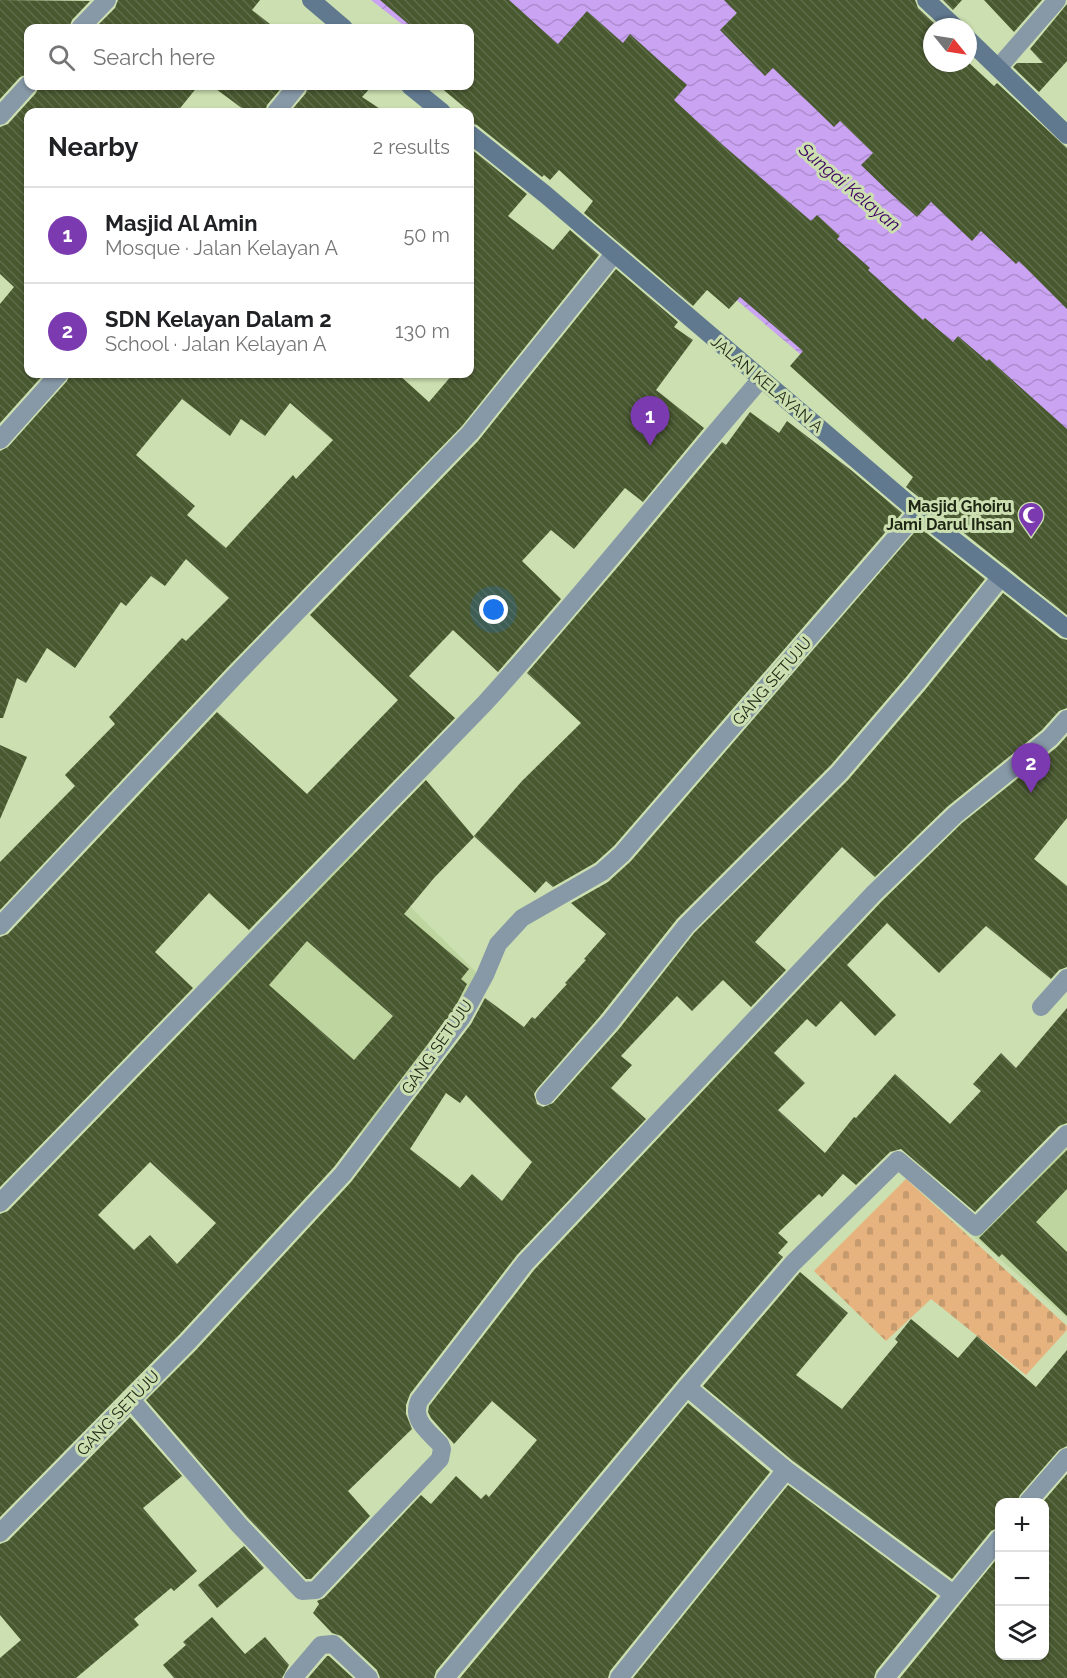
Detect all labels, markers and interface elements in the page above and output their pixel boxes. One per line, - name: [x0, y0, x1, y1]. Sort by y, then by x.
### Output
- north arrow: [923, 18, 977, 72]
- search box: [24, 24, 474, 90]
- icon: search: [45, 41, 78, 74]
- text: Search here: [93, 44, 215, 70]
- text: Nearby: [48, 132, 138, 162]
- text: 2 results: [373, 135, 450, 159]
- water label: Sungai Kelayan: [794, 138, 905, 235]
- text: Masjid Al Amin: [105, 210, 257, 236]
- text: 1: [63, 223, 72, 247]
- text: 50 m: [403, 223, 450, 247]
- text: Mosque · Jalan Kelayan A: [105, 236, 338, 260]
- text: SDN Kelayan Dalam 2: [105, 306, 332, 332]
- text: 2: [62, 319, 73, 343]
- text: 130 m: [395, 319, 450, 343]
- text: School · Jalan Kelayan A: [105, 332, 326, 356]
- street label: JALAN KELAYAN A: [707, 332, 827, 437]
- pin: 1: [630, 396, 670, 446]
- place label: Masjid Ghoiru Jami Darul Ihsan: [886, 497, 1012, 534]
- mosque icon: Masjid Ghoiru Jami Darul Ihsan: [1016, 500, 1046, 538]
- your location: [479, 595, 508, 624]
- street label: GANG SETUJU: [728, 633, 816, 729]
- pin: 2: [1012, 744, 1050, 793]
- street label: GANG SETUJU: [397, 996, 477, 1098]
- street label: GANG SETUJU: [73, 1367, 163, 1459]
- map controls: [995, 1498, 1049, 1660]
- button: +: [995, 1498, 1049, 1552]
- button: −: [995, 1552, 1049, 1606]
- button: layers: [995, 1606, 1049, 1660]

